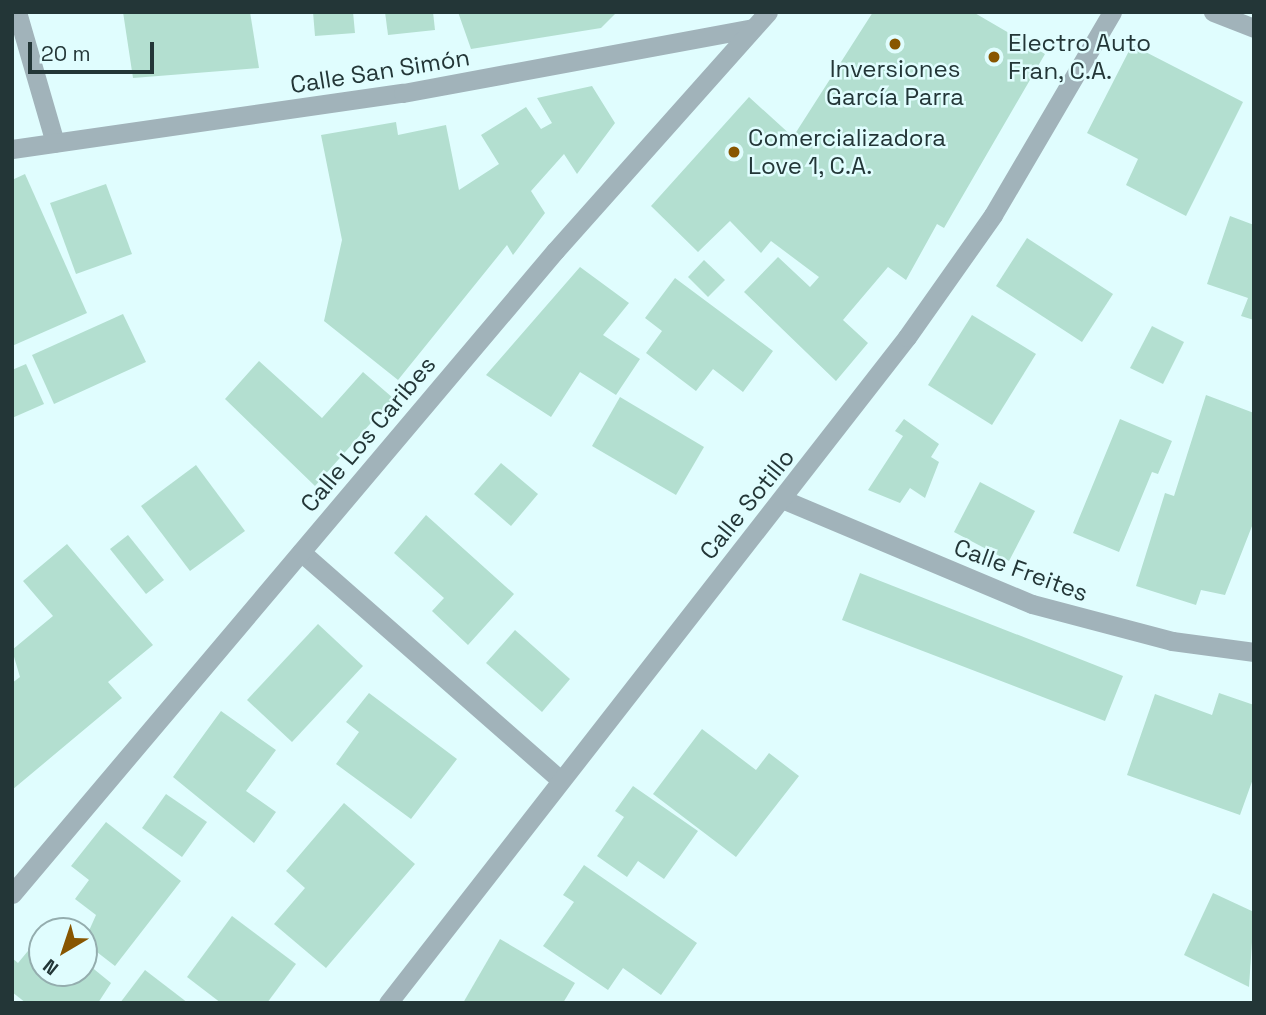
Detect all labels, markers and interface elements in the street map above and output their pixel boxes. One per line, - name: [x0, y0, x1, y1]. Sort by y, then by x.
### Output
- scale bar: [32, 28, 158, 72]
- place label: Electro Auto Fran, C.A.: [1008, 29, 1151, 85]
- marker: Inversiones García Parra: [887, 36, 903, 52]
- text: 20 m: [41, 40, 91, 67]
- street label: Calle San Simón: [288, 43, 472, 99]
- marker: Electro Auto Fran, C.A.: [986, 49, 1002, 65]
- place label: Inversiones García Parra: [826, 55, 964, 111]
- place label: Comercializadora Love 1, C.A.: [748, 124, 946, 180]
- marker: Comercializadora Love 1, C.A.: [726, 144, 742, 160]
- street label: Calle Los Caribes: [294, 350, 442, 518]
- street label: Calle Sotillo: [694, 443, 800, 565]
- street label: Calle Freites: [950, 532, 1092, 608]
- north arrow: [28, 917, 98, 987]
- text: N: [38, 953, 64, 981]

